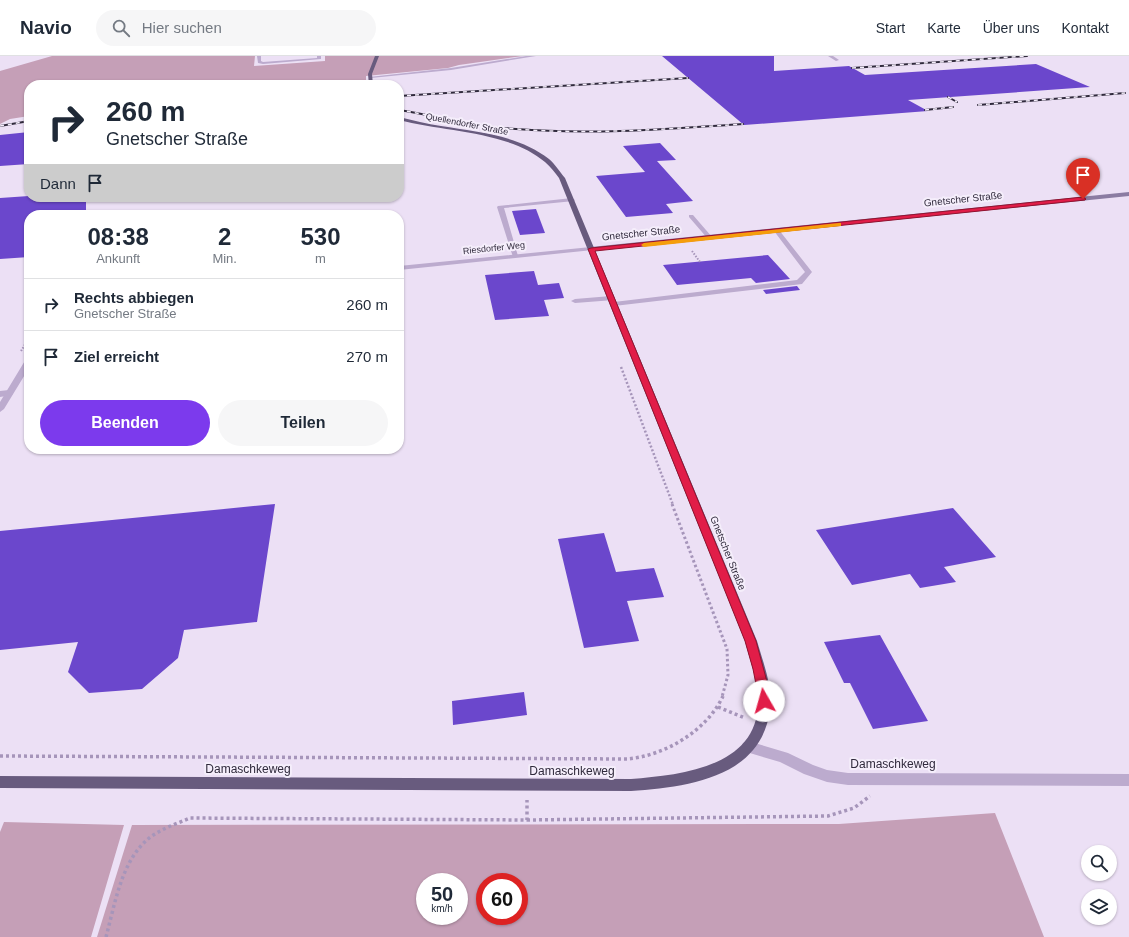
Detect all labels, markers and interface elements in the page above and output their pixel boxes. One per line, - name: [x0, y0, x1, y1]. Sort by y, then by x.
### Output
- search box: [96, 10, 376, 46]
- text: Navio: [20, 17, 72, 38]
- icon: search: [110, 17, 132, 39]
- text: Hier suchen: [142, 19, 222, 36]
- text: Start: [876, 20, 905, 36]
- text: Karte: [927, 20, 961, 36]
- text: Über uns: [983, 20, 1040, 36]
- text: Kontakt: [1062, 20, 1109, 36]
- icon: right: [40, 96, 92, 148]
- text: 260 m: [106, 96, 185, 127]
- street label: Quellendorfer Straße: [425, 111, 509, 137]
- text: Gnetscher Straße: [106, 129, 248, 149]
- pin: [1066, 158, 1100, 199]
- icon: arrive: [1072, 164, 1094, 186]
- icon: arrive: [84, 172, 106, 194]
- text: Dann: [40, 175, 76, 192]
- street label: Gnetscher Straße: [923, 189, 1003, 209]
- text: 08:38: [88, 223, 149, 250]
- text: 2: [218, 223, 231, 250]
- text: 530: [300, 223, 341, 250]
- street label: Gnetscher Straße: [601, 223, 681, 243]
- street label: Riesdorfer Weg: [462, 240, 526, 256]
- text: Ankunft: [96, 251, 140, 266]
- text: Min.: [212, 251, 237, 266]
- text: m: [315, 251, 326, 266]
- text: Rechts abbiegen: [74, 289, 194, 306]
- icon: right: [40, 294, 62, 316]
- text: 260 m: [346, 296, 388, 313]
- text: Gnetscher Straße: [74, 306, 177, 321]
- icon: arrive: [40, 346, 62, 368]
- text: Ziel erreicht: [74, 348, 159, 365]
- text: 270 m: [346, 348, 388, 365]
- button: Beenden: [40, 400, 210, 446]
- button: Teilen: [218, 400, 388, 446]
- street label: Gnetscher Straße: [708, 514, 748, 592]
- position arrow: [743, 680, 785, 722]
- street label: Damaschkeweg: [850, 757, 936, 771]
- street label: Damaschkeweg: [205, 762, 291, 776]
- street label: Damaschkeweg: [529, 764, 615, 778]
- map controls: [1081, 845, 1117, 925]
- button: search: [1081, 845, 1117, 881]
- speed limit sign: 60: [476, 873, 528, 925]
- text: 50: [431, 883, 453, 905]
- button: layers: [1081, 889, 1117, 925]
- text: km/h: [431, 903, 453, 914]

